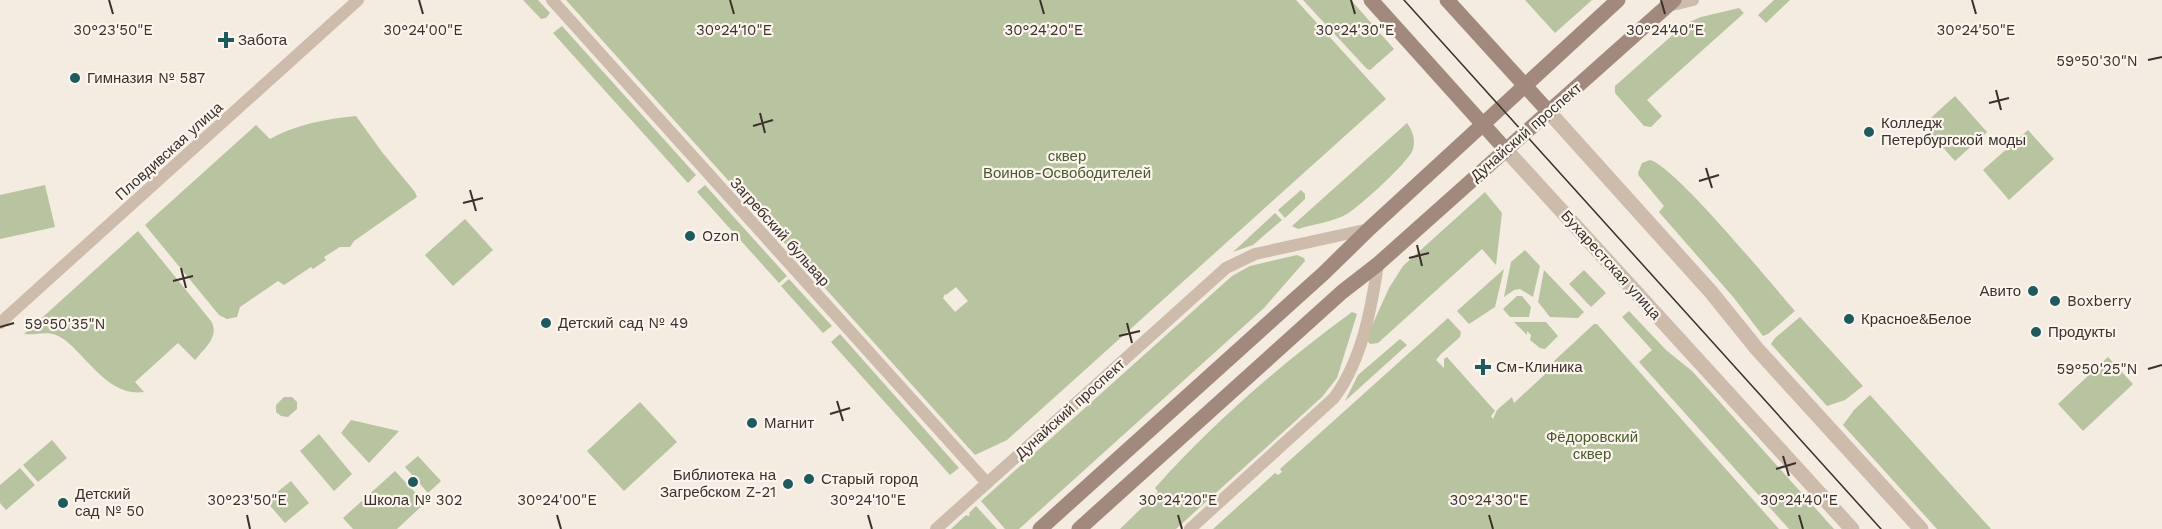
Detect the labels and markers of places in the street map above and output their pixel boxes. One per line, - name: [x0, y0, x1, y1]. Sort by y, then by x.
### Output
- place label: Забота: [238, 31, 288, 49]
- marker: Забота: [219, 33, 233, 47]
- place label: Гимназия № 587: [87, 69, 205, 87]
- marker: Гимназия № 587: [68, 71, 82, 85]
- place label: Колледж Петербургской моды: [1881, 114, 2026, 149]
- marker: Колледж Петербургской моды: [1862, 125, 1876, 139]
- place label: Ozon: [702, 227, 739, 245]
- marker: Ozon: [683, 229, 697, 243]
- place label: Авито: [1980, 282, 2021, 300]
- marker: Авито: [2026, 284, 2040, 298]
- place label: Boxberry: [2067, 292, 2132, 310]
- marker: Boxberry: [2048, 294, 2062, 308]
- place label: Красное&Белое: [1861, 310, 1972, 328]
- marker: Красное&Белое: [1842, 312, 1856, 326]
- place label: Детский сад № 49: [558, 314, 688, 332]
- marker: Детский сад № 49: [539, 316, 553, 330]
- place label: Продукты: [2048, 323, 2116, 341]
- marker: Продукты: [2029, 325, 2043, 339]
- marker: См-Клиника: [1474, 358, 1492, 376]
- place label: См-Клиника: [1496, 358, 1583, 376]
- place label: Магнит: [764, 414, 814, 432]
- marker: Магнит: [745, 416, 759, 430]
- place label: Библиотека на Загребском Z-21: [660, 466, 777, 501]
- place label: Старый город: [821, 470, 918, 488]
- marker: Старый город: [802, 472, 816, 486]
- marker: Школа № 302: [406, 475, 420, 489]
- marker: Библиотека на Загребском Z-21: [781, 477, 795, 491]
- place label: Детский сад № 50: [75, 485, 144, 520]
- place label: Школа № 302: [363, 491, 463, 509]
- marker: Детский сад № 50: [56, 496, 70, 510]

